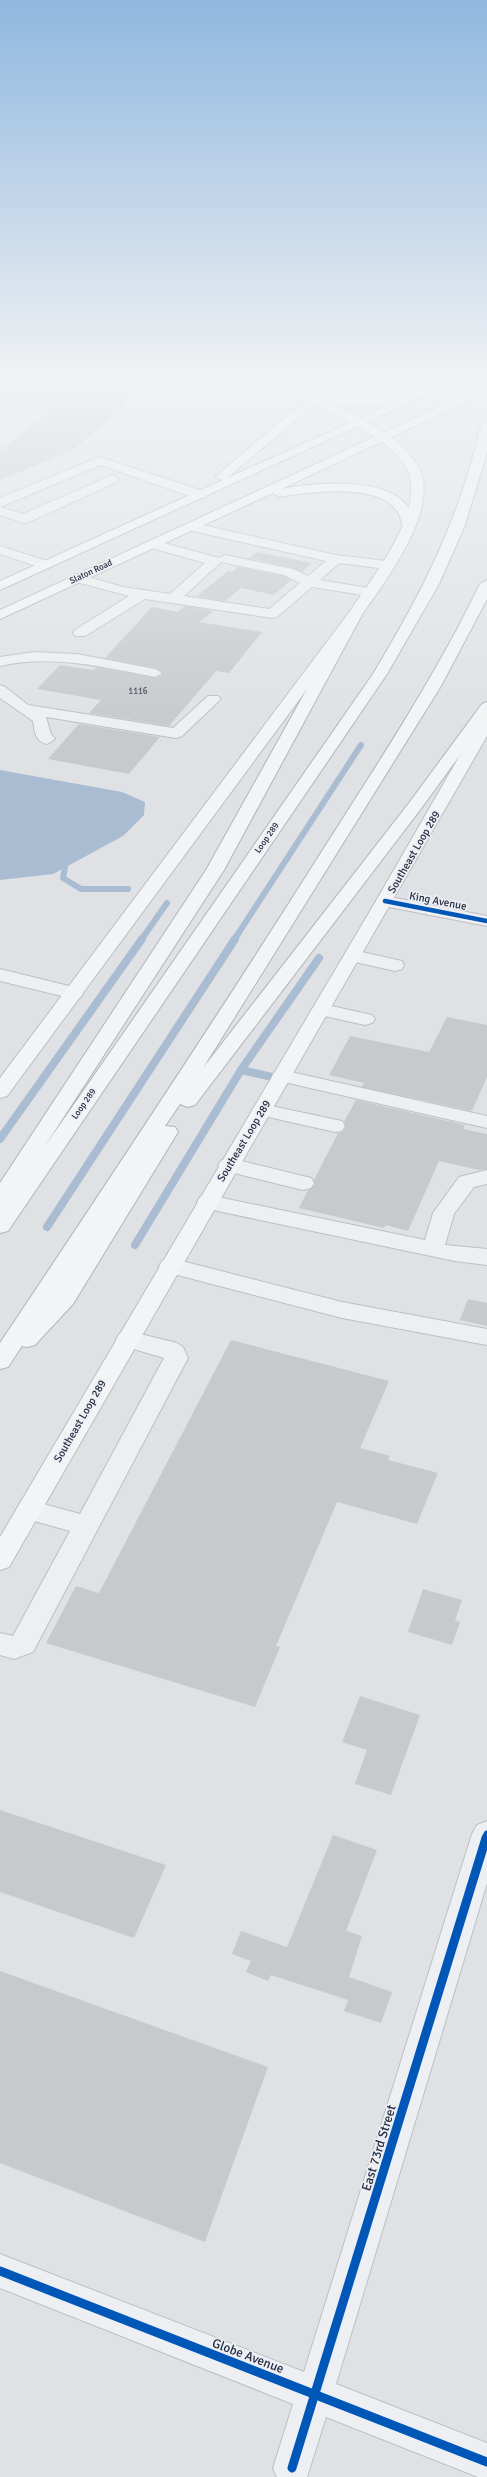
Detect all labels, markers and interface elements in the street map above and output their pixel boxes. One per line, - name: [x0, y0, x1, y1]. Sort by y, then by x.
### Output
- street label: Slaton Road: [68, 557, 114, 587]
- house number: 1116: [128, 686, 148, 697]
- street label: Southeast Loop 289: [385, 809, 443, 895]
- street label: Loop 289: [252, 820, 282, 856]
- street label: King Avenue: [408, 889, 468, 913]
- street label: Loop 289: [69, 1086, 99, 1122]
- street label: Southeast Loop 289: [215, 1098, 274, 1184]
- street label: Southeast Loop 289: [51, 1378, 109, 1464]
- street label: East 73rd Street: [358, 2103, 400, 2193]
- street label: Globe Avenue: [210, 2335, 286, 2377]

